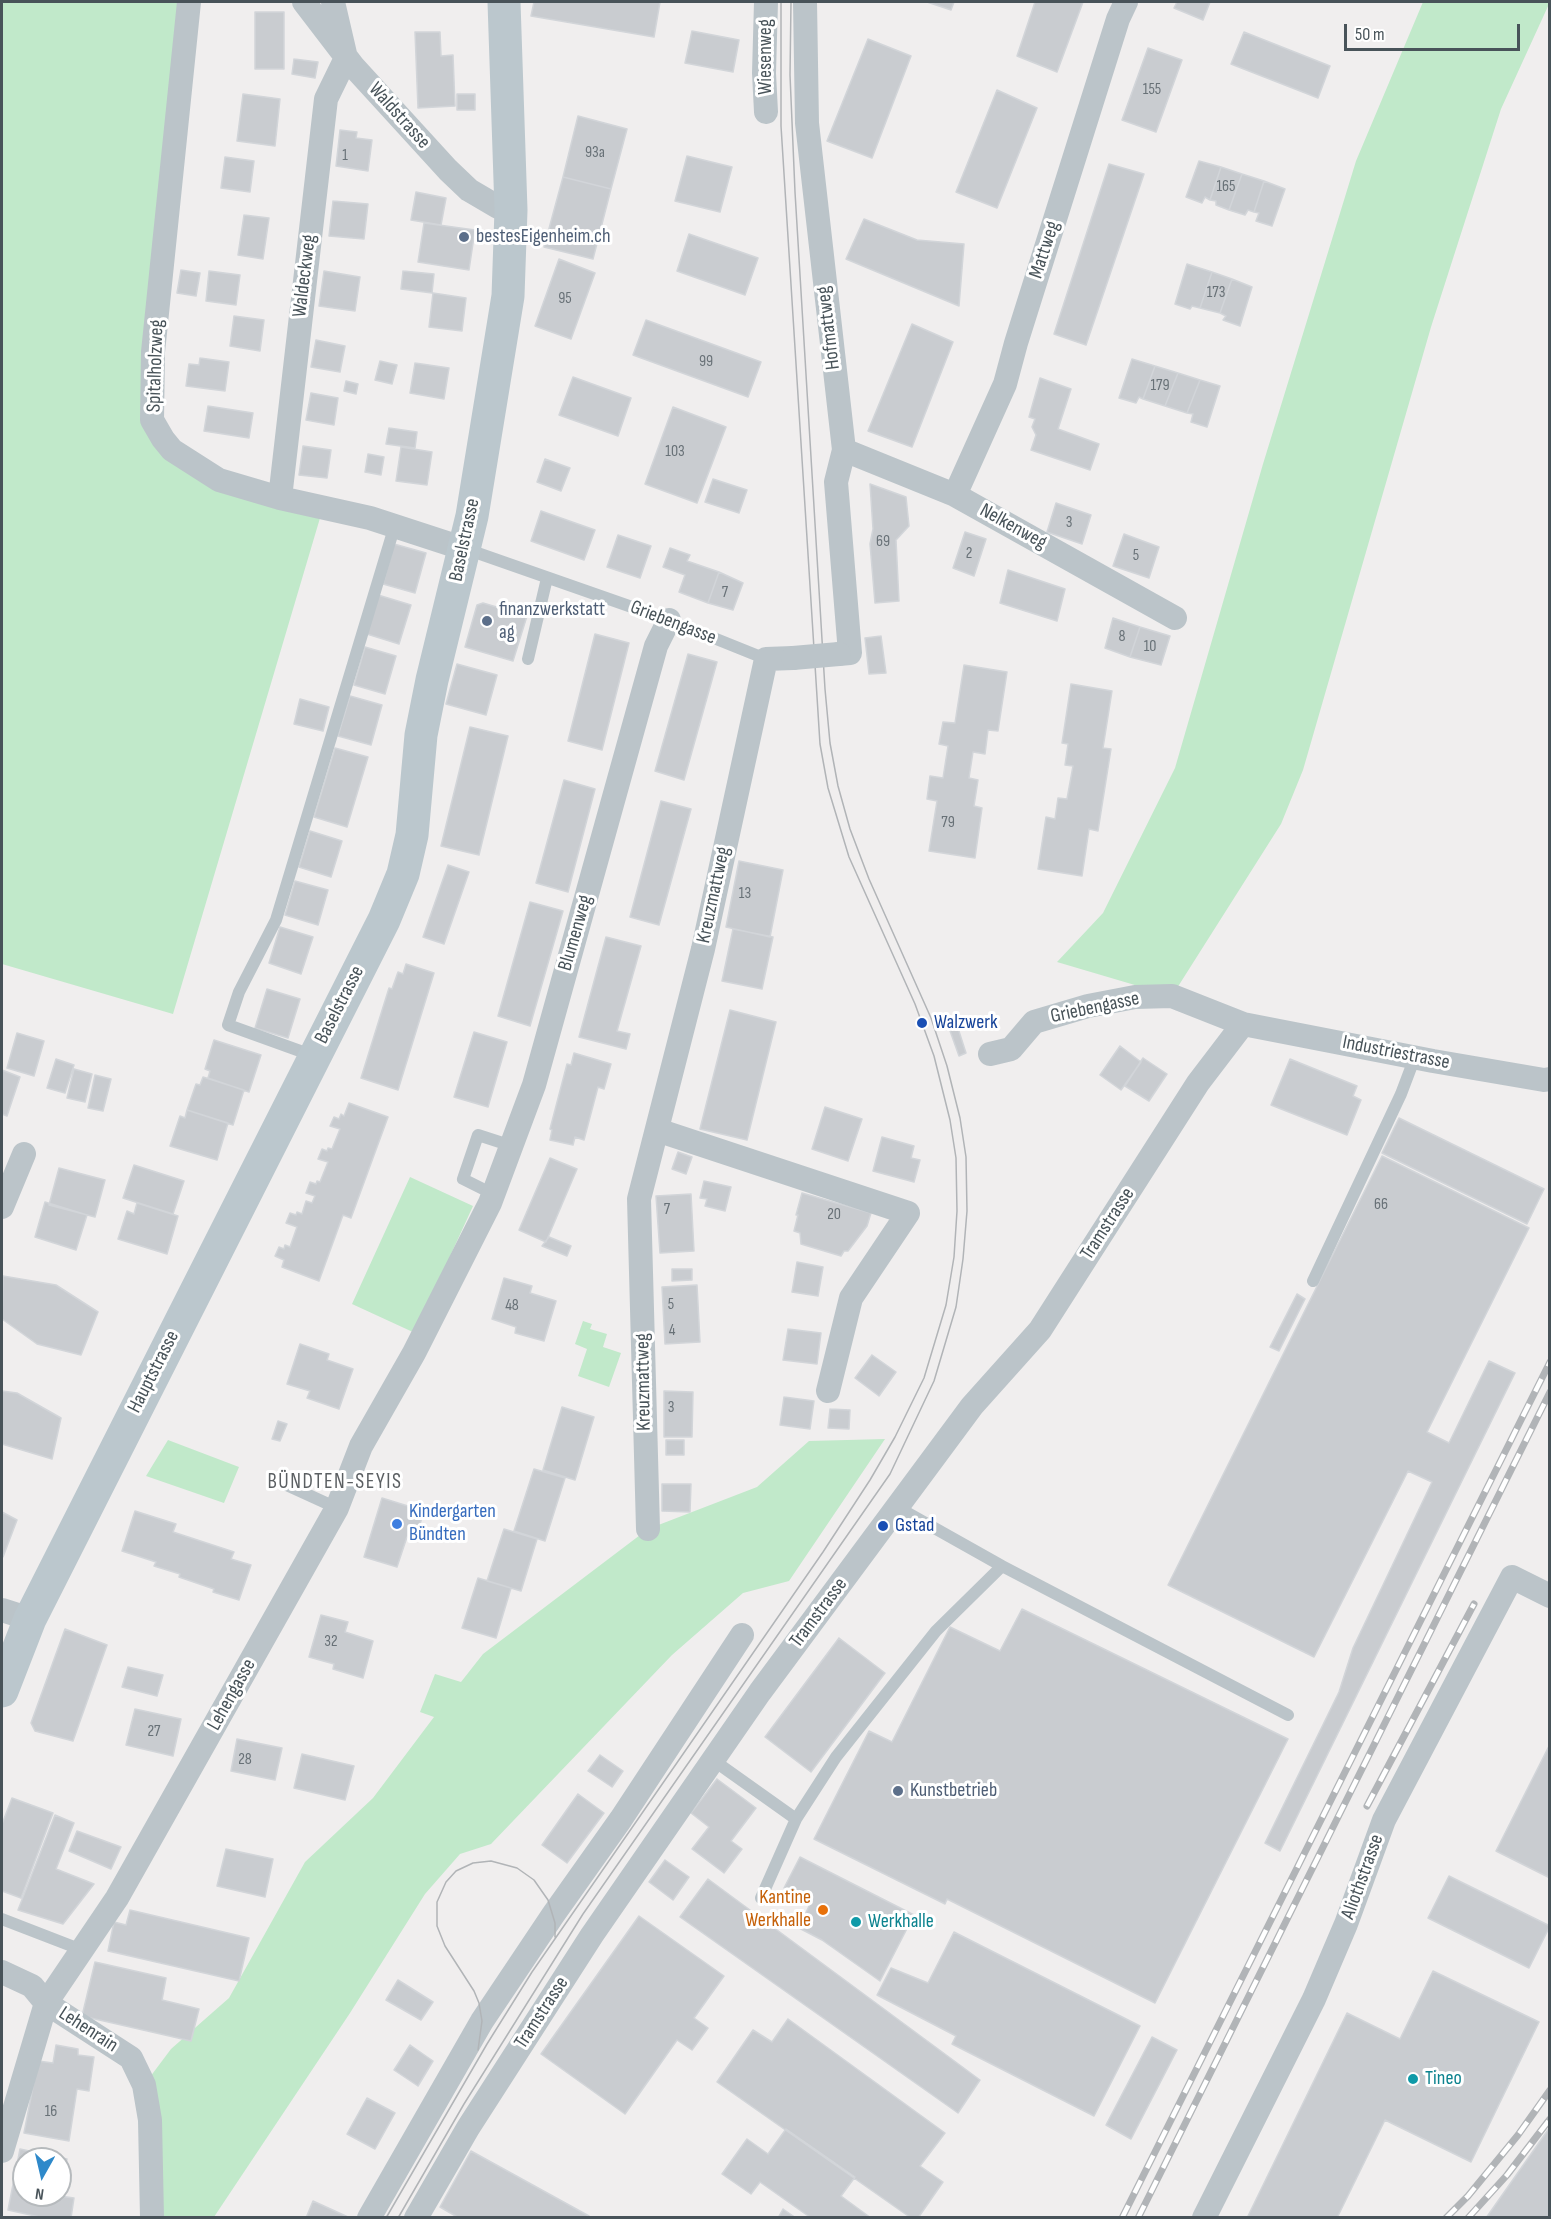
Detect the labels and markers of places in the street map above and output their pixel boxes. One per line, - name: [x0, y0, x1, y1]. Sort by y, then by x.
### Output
- place label: bestesEigenheim.ch: [476, 225, 610, 249]
- marker: bestesEigenheim.ch: [457, 230, 471, 244]
- place label: finanzwerkstatt ag: [499, 598, 605, 645]
- marker: finanzwerkstatt ag: [480, 614, 494, 628]
- place label: Walzwerk: [934, 1011, 998, 1035]
- marker: Walzwerk: [915, 1016, 929, 1030]
- place label: Kindergarten Bündten: [409, 1500, 496, 1547]
- place label: Gstad: [895, 1514, 934, 1538]
- marker: Kindergarten Bündten: [390, 1517, 404, 1531]
- marker: Gstad: [876, 1519, 890, 1533]
- place label: Kunstbetrieb: [910, 1779, 997, 1803]
- marker: Kunstbetrieb: [891, 1784, 905, 1798]
- place label: Kantine Werkhalle: [745, 1886, 811, 1933]
- marker: Kantine Werkhalle: [816, 1903, 830, 1917]
- place label: Werkhalle: [868, 1910, 934, 1934]
- marker: Werkhalle: [849, 1915, 863, 1929]
- place label: Tineo: [1425, 2067, 1462, 2091]
- marker: Tineo: [1406, 2072, 1420, 2086]

